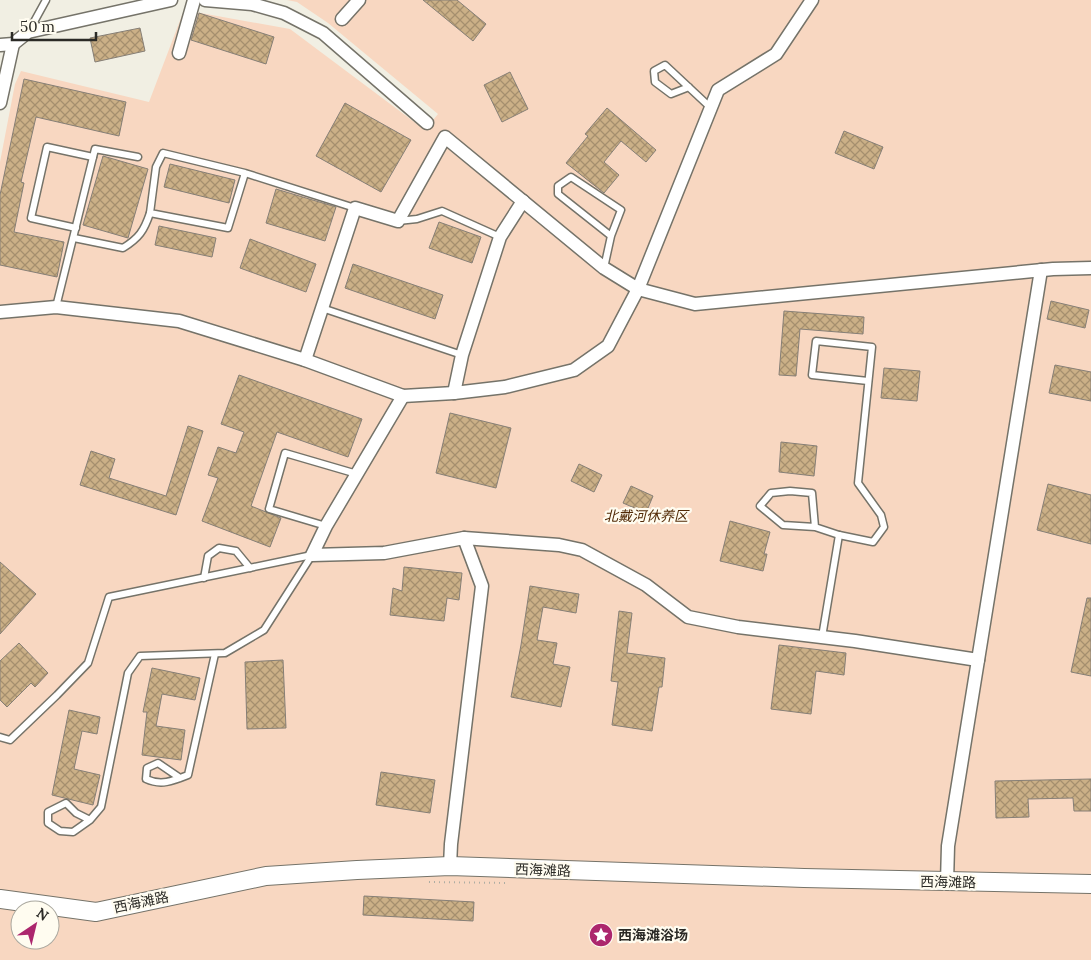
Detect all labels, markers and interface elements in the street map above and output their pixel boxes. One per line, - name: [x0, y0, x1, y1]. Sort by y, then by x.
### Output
- scale bar: [12, 10, 96, 42]
- text: 50 m: [20, 17, 55, 36]
- park label: 北戴河休养区: [604, 507, 690, 525]
- street label: 西海滩路: [515, 860, 571, 880]
- street label: 西海滩路: [920, 873, 976, 891]
- street label: 西海滩路: [112, 887, 170, 917]
- north arrow: [10, 900, 60, 950]
- text: N: [33, 904, 52, 925]
- place icon: 西海滩浴场: [588, 922, 614, 948]
- place label: 西海滩浴场: [618, 926, 688, 944]

